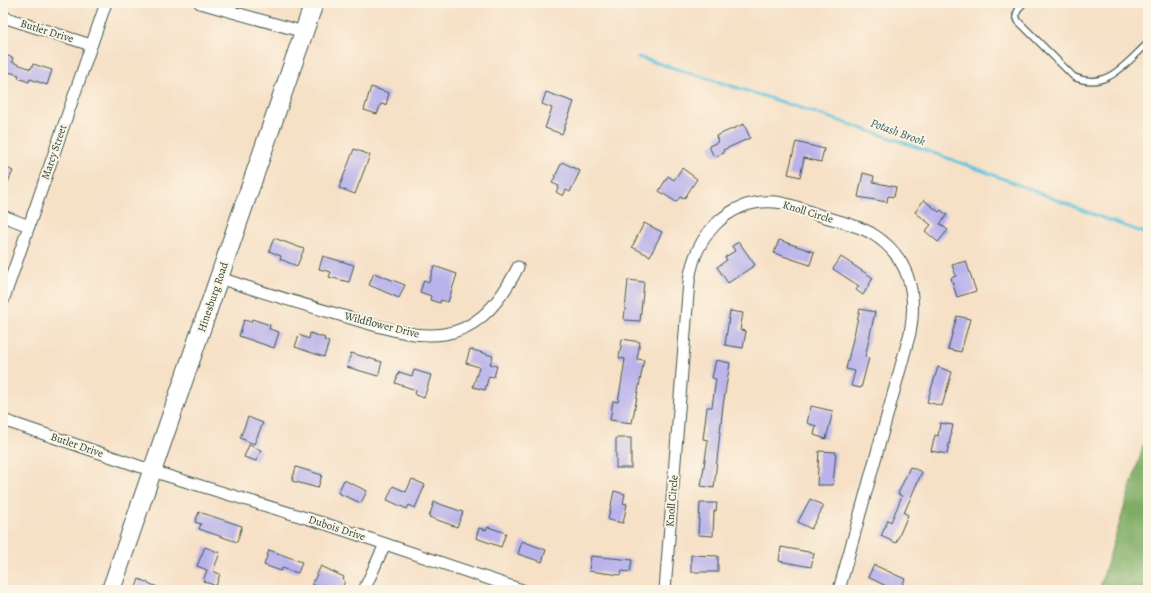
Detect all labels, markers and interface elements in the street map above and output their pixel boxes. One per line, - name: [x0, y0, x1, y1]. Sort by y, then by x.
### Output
- street label: Butler Drive: [19, 16, 75, 46]
- water label: Potash Brook: [868, 115, 928, 150]
- street label: Marcy Street: [38, 122, 71, 181]
- street label: Knoll Circle: [781, 197, 835, 227]
- street label: Hinesburg Road: [194, 260, 232, 334]
- street label: Wildflower Drive: [342, 308, 421, 342]
- street label: Butler Drive: [49, 429, 105, 461]
- street label: Knoll Circle: [662, 474, 682, 528]
- street label: Dubois Drive: [307, 512, 368, 544]

